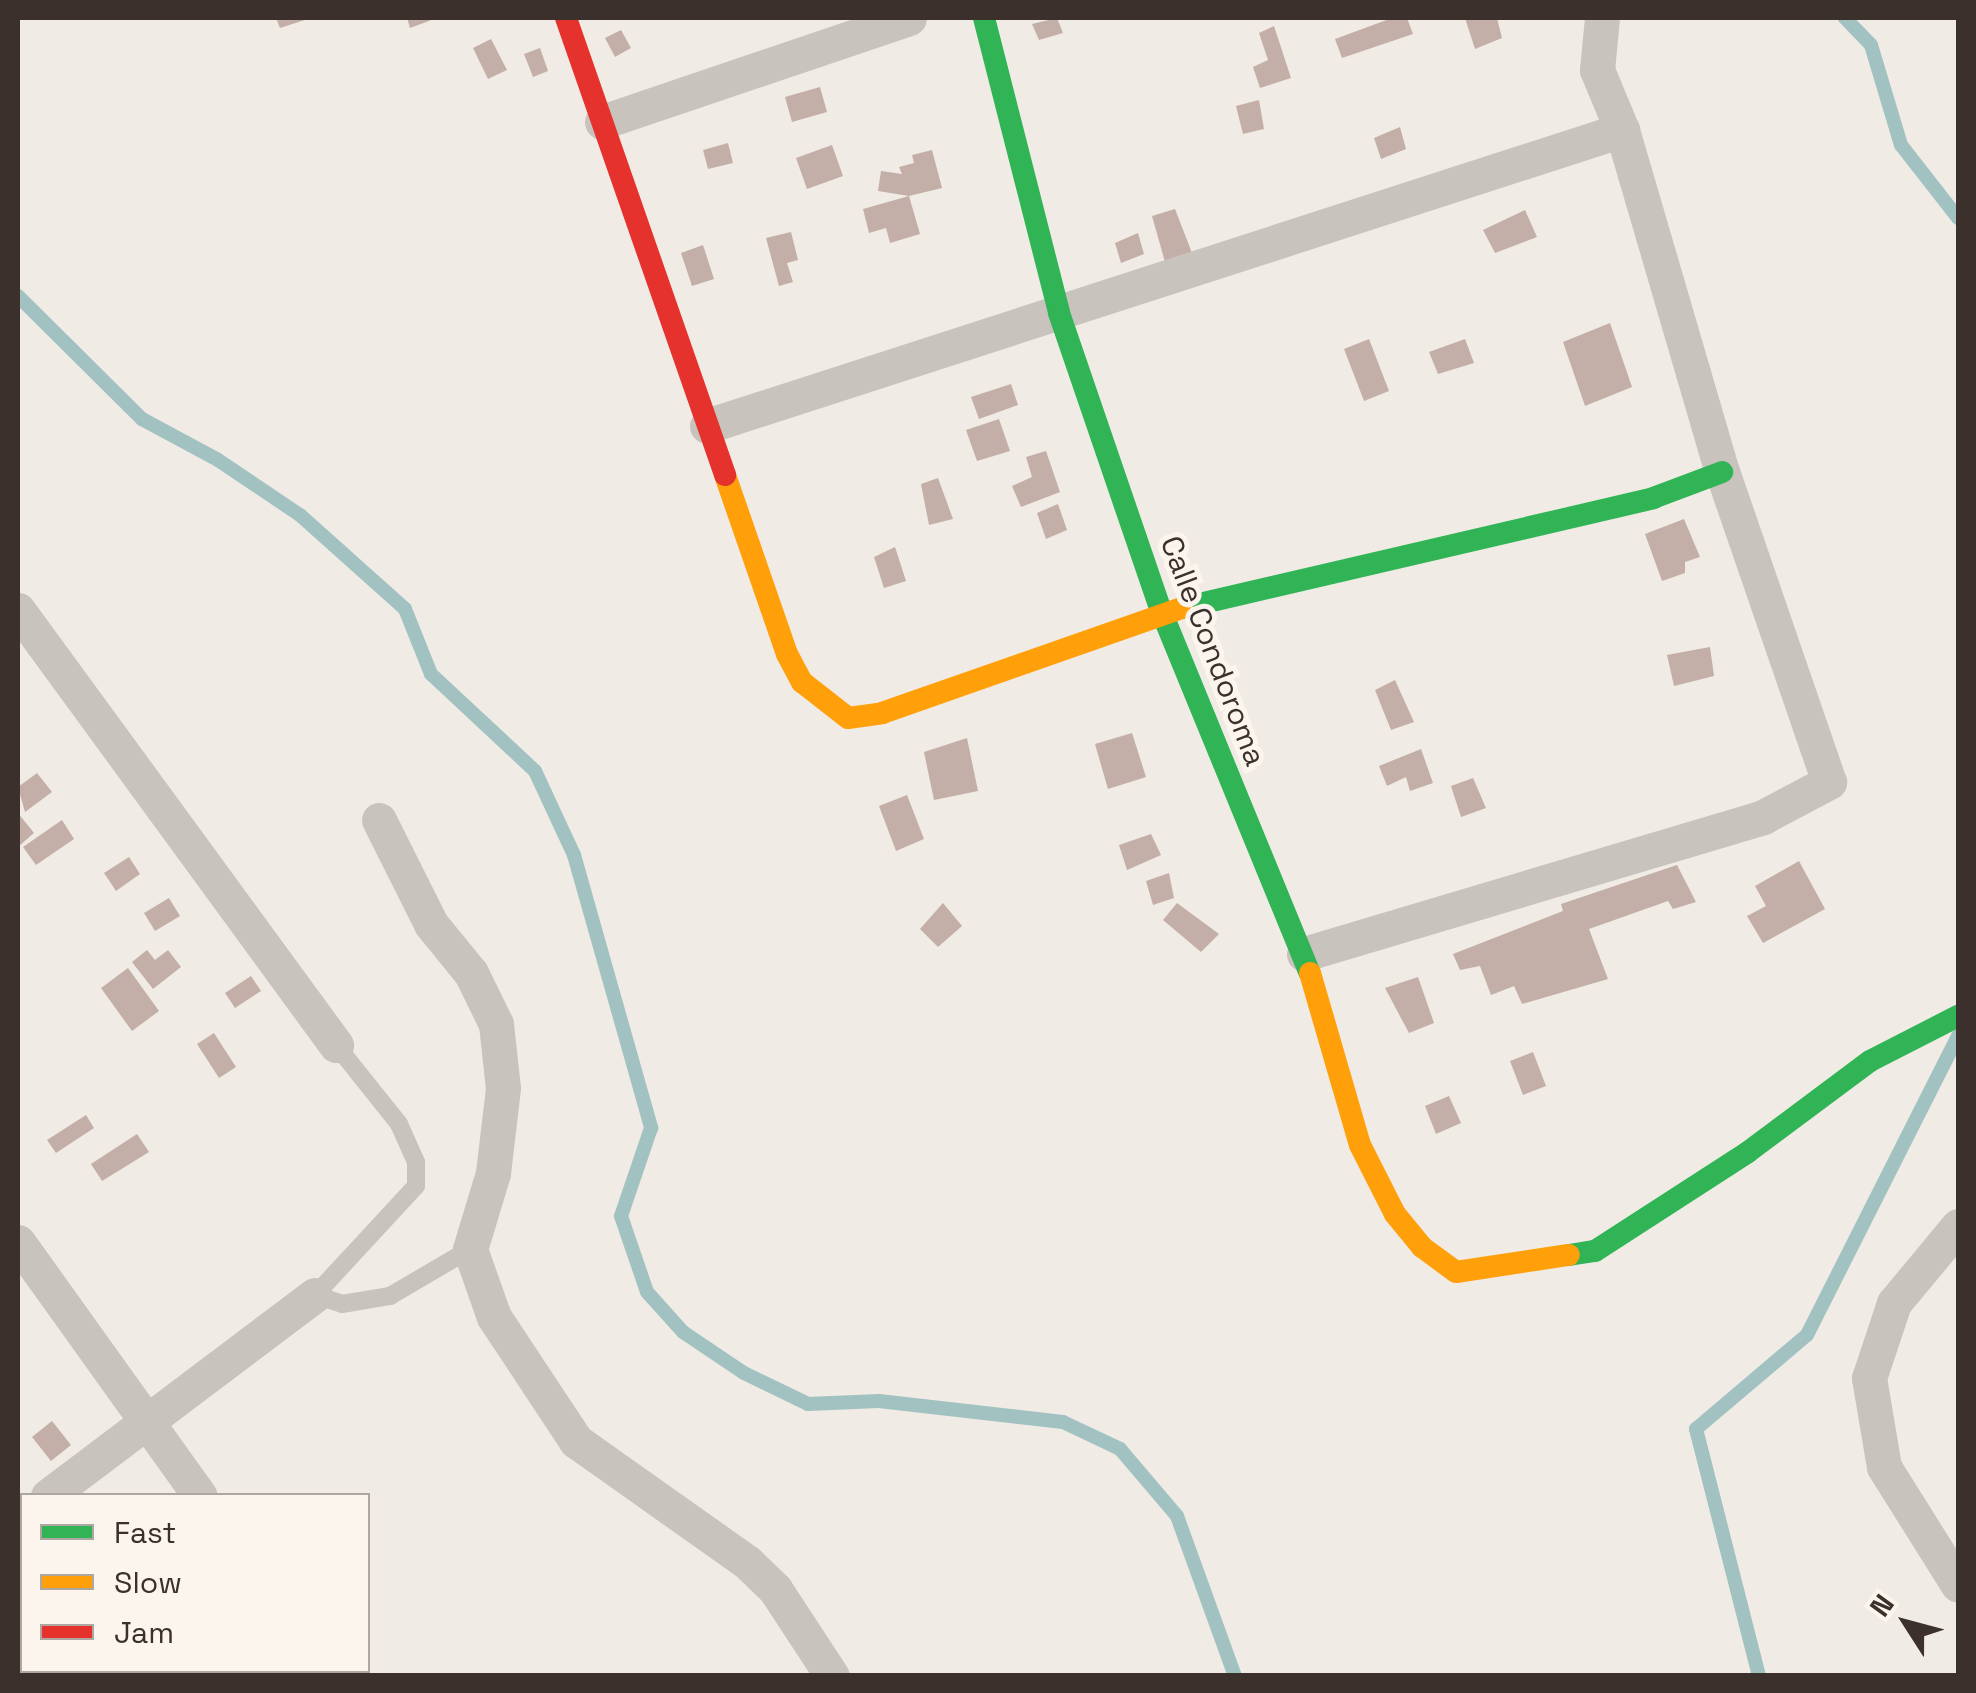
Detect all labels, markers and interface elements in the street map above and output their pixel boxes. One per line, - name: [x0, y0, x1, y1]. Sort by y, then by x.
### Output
- street label: Calle Condoroma: [1153, 531, 1273, 771]
- legend: [20, 1493, 370, 1673]
- text: Fast: [114, 1513, 176, 1552]
- text: Slow: [114, 1563, 182, 1602]
- north arrow: [1856, 1573, 1956, 1673]
- text: N: [1862, 1587, 1902, 1624]
- text: Jam: [114, 1613, 174, 1652]

